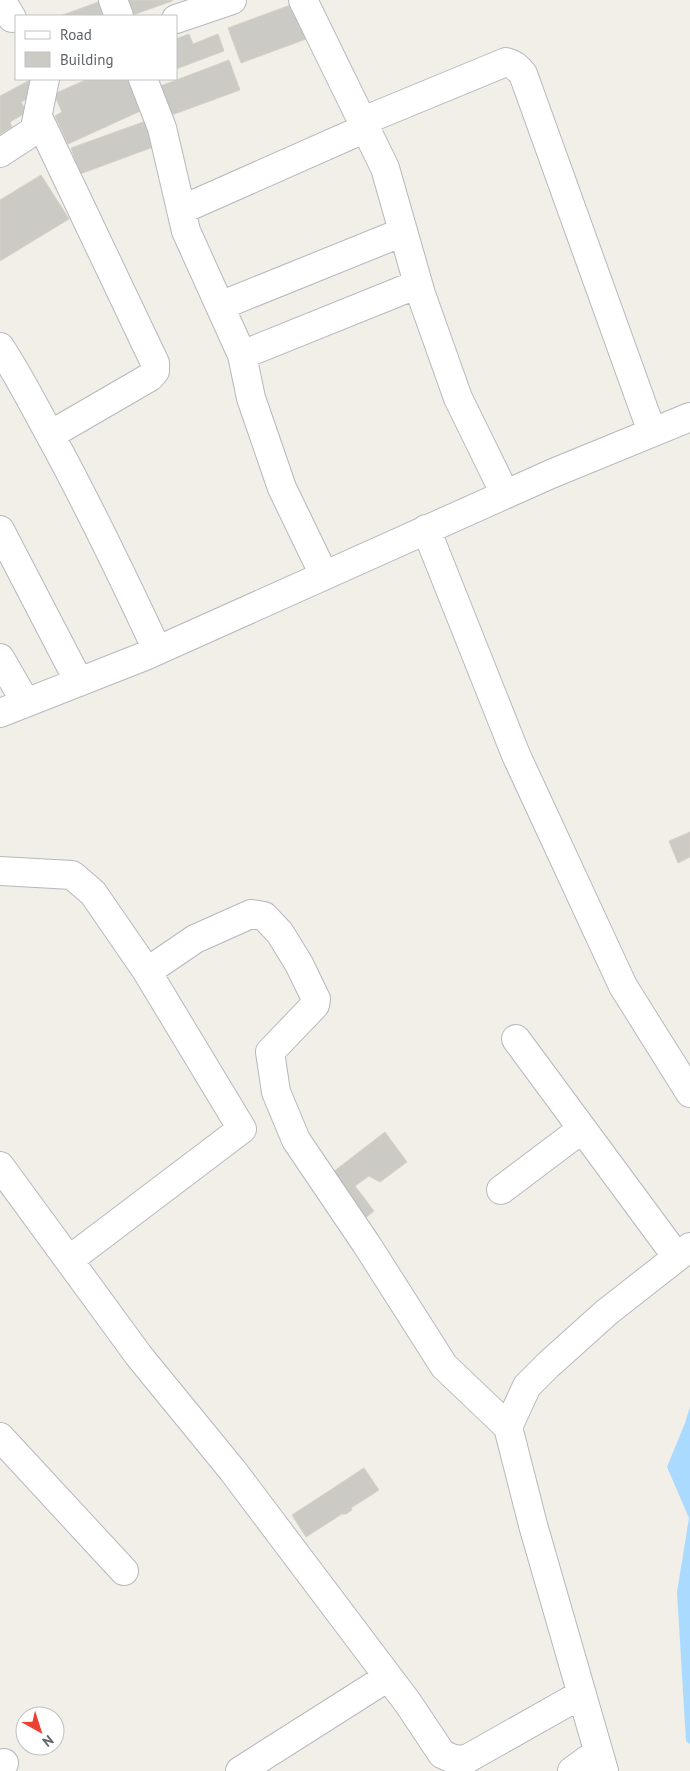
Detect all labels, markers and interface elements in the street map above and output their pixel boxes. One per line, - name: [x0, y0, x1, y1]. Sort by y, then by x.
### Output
- legend: [15, 15, 178, 80]
- text: Road: [60, 25, 92, 44]
- text: Building: [60, 50, 114, 69]
- north arrow: [15, 1706, 65, 1756]
- text: N: [39, 1731, 57, 1751]

